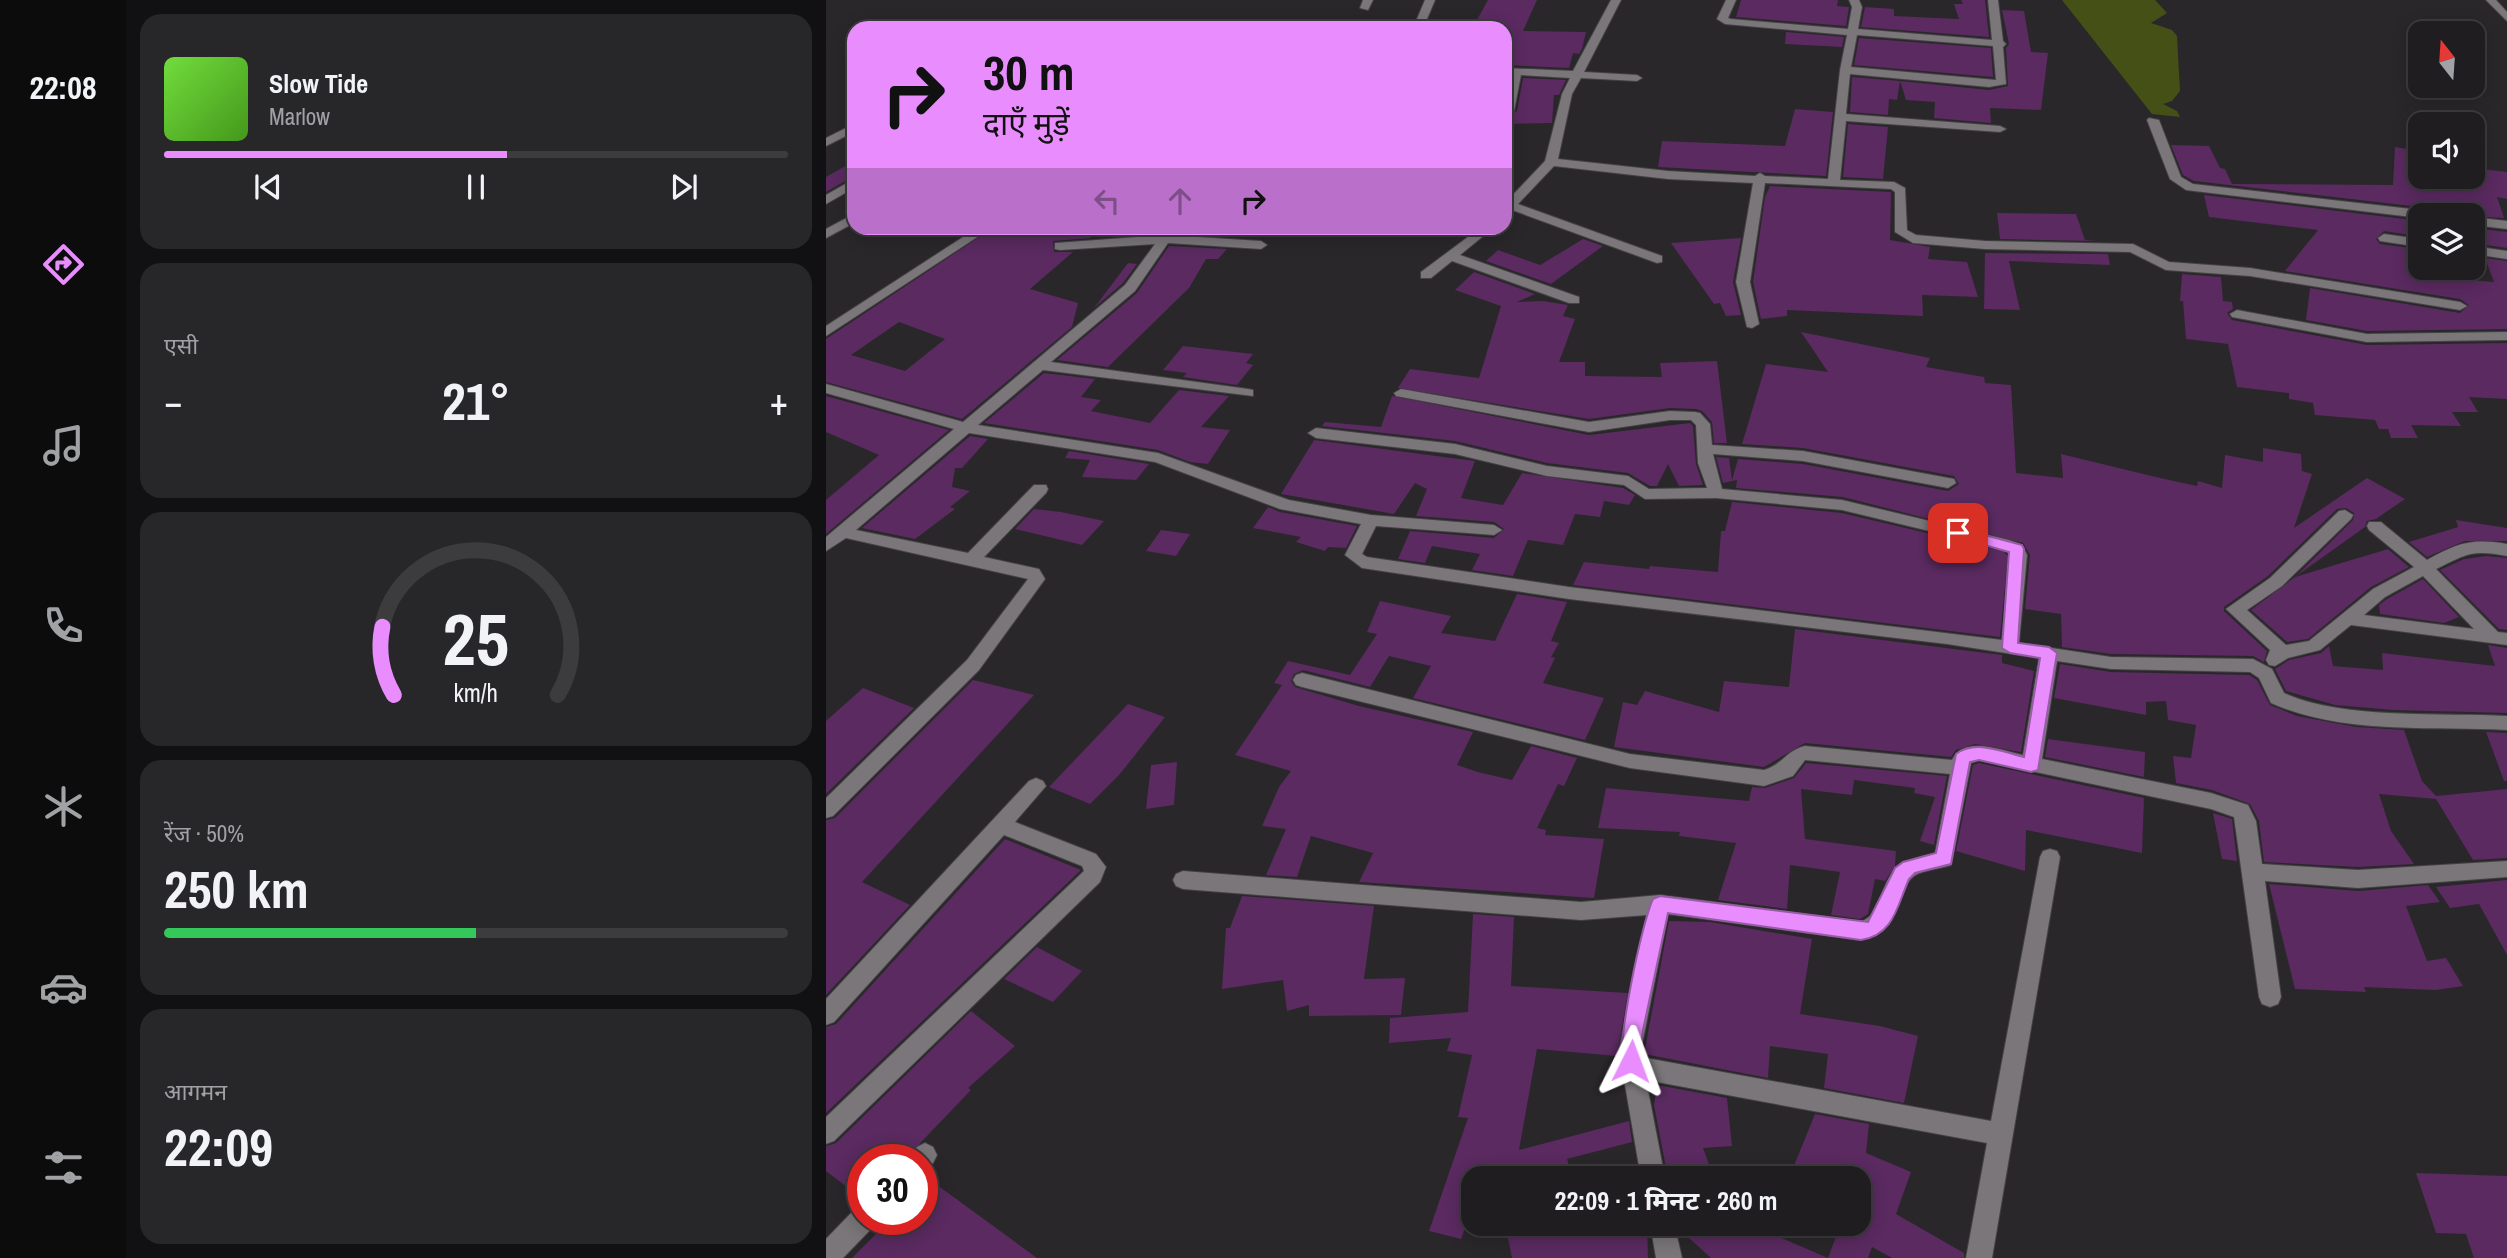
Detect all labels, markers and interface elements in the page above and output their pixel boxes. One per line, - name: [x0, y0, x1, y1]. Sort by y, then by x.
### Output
- north arrow: [2408, 21, 2485, 98]
- map controls: [2408, 21, 2485, 280]
- text: 30 m: [983, 39, 1075, 105]
- icon: right: [868, 49, 959, 140]
- text: 22:08: [29, 66, 97, 109]
- text: Slow Tide: [269, 66, 368, 101]
- text: Marlow: [269, 101, 330, 132]
- text: दाएँ मुड़ें: [983, 102, 1070, 145]
- button: sound: [2408, 112, 2485, 189]
- icon: previous: [249, 168, 287, 206]
- icon: pause: [457, 168, 495, 206]
- icon: next: [665, 168, 703, 206]
- icon: left: [1088, 182, 1126, 220]
- icon: ahead: [1161, 182, 1199, 220]
- icon: right: [1234, 182, 1272, 220]
- button: layers: [2408, 203, 2485, 280]
- icon: directions: [39, 240, 88, 289]
- text: एसी: [164, 330, 198, 361]
- text: 21°: [442, 366, 510, 436]
- text: −: [164, 376, 182, 427]
- text: +: [770, 376, 788, 427]
- icon: music: [39, 421, 88, 470]
- pin: [1928, 503, 1988, 563]
- icon: arrive: [1939, 514, 1977, 552]
- text: 25: [443, 590, 509, 688]
- icon: phone: [39, 601, 88, 650]
- text: km/h: [454, 676, 498, 710]
- icon: climate: [39, 782, 88, 831]
- text: रेंज · 50%: [164, 818, 244, 849]
- text: 250 km: [164, 854, 309, 924]
- icon: car: [39, 963, 88, 1012]
- position arrow: [1594, 1024, 1668, 1098]
- text: आगमन: [164, 1076, 227, 1107]
- text: 22:09: [164, 1112, 273, 1182]
- icon: filters: [39, 1143, 88, 1192]
- speed limit sign: 30: [847, 1144, 938, 1235]
- text: 22:09 · 1 मिनट · 260 m: [1555, 1183, 1777, 1218]

